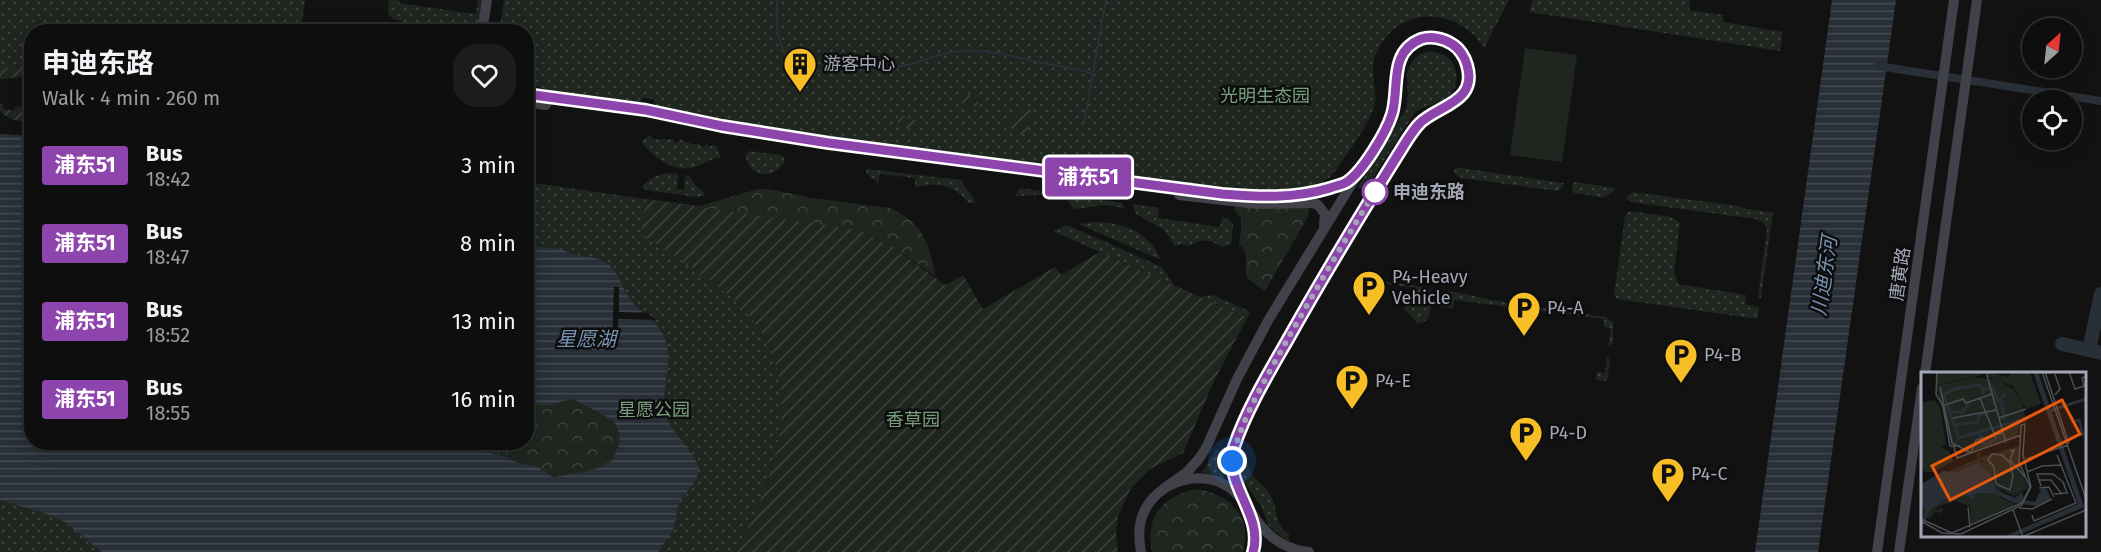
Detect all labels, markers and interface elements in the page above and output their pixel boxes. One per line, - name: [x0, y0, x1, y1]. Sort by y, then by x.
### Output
- north arrow: [2022, 18, 2082, 78]
- map controls: [2022, 18, 2082, 150]
- button: heart: [453, 44, 516, 107]
- building icon: 游客中心: [782, 46, 818, 93]
- text: 申迪东路: [42, 47, 154, 80]
- place label: 游客中心: [823, 53, 895, 75]
- park label: 光明生态园: [1220, 85, 1310, 107]
- text: Walk · 4 min · 260 m: [42, 86, 220, 110]
- button: locate: [2022, 90, 2082, 150]
- text: Bus: [146, 140, 183, 167]
- text: 浦东51: [54, 152, 116, 178]
- text: 3 min: [461, 152, 516, 179]
- line badge: 浦东51: [1046, 158, 1130, 196]
- text: 浦东51: [1057, 164, 1119, 190]
- text: 18:42: [146, 167, 190, 191]
- marker: 申迪东路: [1362, 179, 1388, 205]
- place label: 申迪东路: [1393, 181, 1465, 203]
- text: Bus: [146, 218, 183, 245]
- text: 浦东51: [54, 230, 116, 256]
- text: 8 min: [460, 230, 516, 257]
- water label: 川迪东河: [1807, 231, 1842, 317]
- text: 18:47: [146, 245, 189, 269]
- street label: 唐黄路: [1885, 246, 1915, 302]
- place label: P4-Heavy Vehicle: [1392, 266, 1468, 309]
- parking icon: P4-Heavy Vehicle: [1351, 269, 1387, 316]
- parking icon: P4-A: [1506, 290, 1542, 337]
- text: Bus: [146, 296, 183, 323]
- place label: P4-A: [1547, 297, 1584, 319]
- text: 浦东51: [54, 308, 116, 334]
- text: 13 min: [452, 308, 516, 335]
- text: 18:52: [146, 323, 190, 347]
- water label: 星愿湖: [556, 327, 619, 351]
- parking icon: P4-B: [1663, 337, 1699, 384]
- place label: P4-B: [1704, 344, 1741, 366]
- parking icon: P4-E: [1334, 363, 1370, 410]
- place label: P4-E: [1375, 370, 1411, 392]
- inset map: [1921, 372, 2086, 537]
- text: Bus: [146, 374, 183, 401]
- text: 浦东51: [54, 386, 116, 412]
- text: 16 min: [451, 386, 516, 413]
- park label: 星愿公园: [618, 399, 690, 421]
- text: 18:55: [146, 401, 190, 425]
- park label: 香草园: [886, 409, 940, 431]
- parking icon: P4-D: [1508, 415, 1544, 462]
- place label: P4-D: [1549, 422, 1587, 444]
- your location: [1217, 446, 1247, 476]
- parking icon: P4-C: [1650, 456, 1686, 503]
- place label: P4-C: [1691, 463, 1728, 485]

